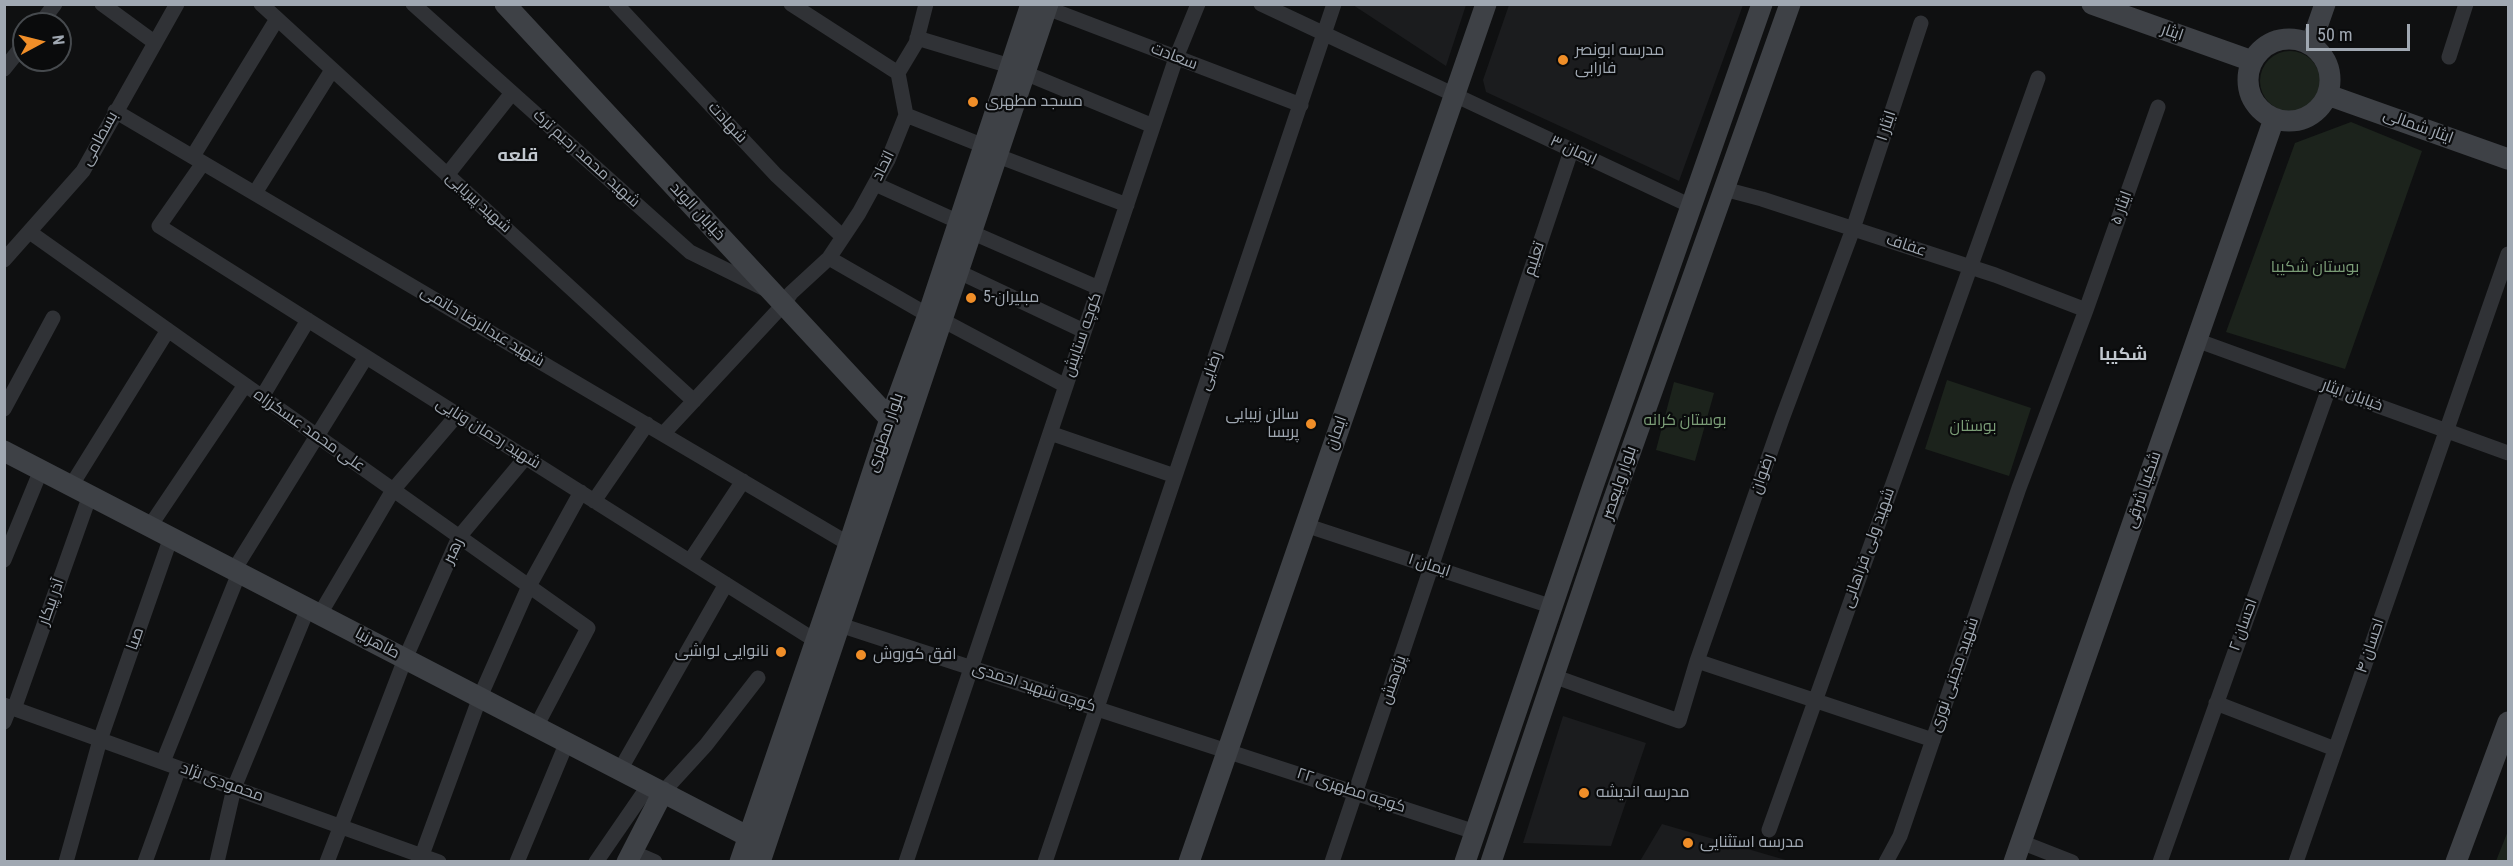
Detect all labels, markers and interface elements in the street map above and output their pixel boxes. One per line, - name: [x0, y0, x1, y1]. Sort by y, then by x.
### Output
- north arrow: [12, 12, 72, 72]
- scale bar: [2309, 12, 2412, 50]
- street label: ایثار: [2158, 20, 2186, 46]
- text: 50 m: [2317, 24, 2352, 45]
- text: N: [48, 34, 68, 46]
- street label: سعادت: [1148, 39, 1200, 75]
- place label: مدرسه ابونصر فارابی: [1575, 41, 1664, 79]
- marker: مدرسه ابونصر فارابی: [1556, 53, 1570, 67]
- place label: مسجد مطهری: [985, 92, 1083, 112]
- marker: مسجد مطهری: [966, 95, 980, 109]
- street label: شهادت: [703, 99, 751, 147]
- street label: ایثار شمالی: [2380, 105, 2456, 149]
- street label: شهید محمد رحیم ترک: [529, 106, 643, 212]
- street label: بسطامی: [77, 108, 123, 170]
- street label: ایثار ۱: [1873, 108, 1901, 144]
- street label: ایمان ۳: [1547, 132, 1599, 170]
- district label: قلعه: [498, 145, 538, 167]
- street label: اتحاد: [869, 148, 899, 184]
- street label: شهید پیریایی: [441, 168, 515, 238]
- street label: خیابان الوند: [665, 179, 729, 245]
- street label: ایثار ۵: [2107, 188, 2137, 228]
- street label: عفاف: [1884, 231, 1928, 261]
- street label: تعلیم: [1521, 240, 1549, 278]
- park label: بوستان شکیبا: [2271, 258, 2359, 278]
- street label: شهید عبدالرضا حاتمی: [416, 282, 548, 372]
- place label: مبلیران-5: [983, 288, 1039, 308]
- street label: کوچه ستایش: [1060, 290, 1106, 380]
- marker: مبلیران-5: [964, 291, 978, 305]
- district label: شکیبا: [2099, 344, 2147, 366]
- street label: رضایی: [1195, 349, 1227, 393]
- street label: خیابان ایثار: [2319, 376, 2385, 416]
- street label: علی محمد عسکرزاه: [250, 385, 368, 477]
- street label: بلوار مطهری: [863, 391, 909, 475]
- street label: شهید رحمان ونایی: [432, 394, 544, 474]
- place label: سالن زیبایی پریسا: [1225, 405, 1299, 443]
- park label: بوستان کرانه: [1643, 411, 1727, 431]
- street label: ایمان: [1322, 413, 1352, 453]
- marker: سالن زیبایی پریسا: [1304, 417, 1318, 431]
- park label: بوستان: [1950, 417, 1996, 437]
- street label: بلوار ولیعصر: [1598, 444, 1642, 522]
- street label: شکیبا شرقی: [2122, 449, 2166, 531]
- street label: رضوان: [1747, 451, 1779, 497]
- street label: شهید ولی فراهانی: [1838, 485, 1900, 611]
- street label: رهبر: [440, 535, 468, 567]
- street label: ایمان ۱: [1405, 550, 1453, 582]
- street label: آذر پیکار: [35, 576, 69, 628]
- street label: احسان ۲: [2226, 596, 2262, 654]
- street label: شهید مجتبی نوری: [1926, 615, 1984, 735]
- street label: احسان ۴: [2353, 616, 2389, 676]
- street label: طاهرنیا: [351, 624, 403, 664]
- street label: صبا: [123, 625, 149, 653]
- place label: نانوایی لواشی: [675, 642, 769, 662]
- marker: نانوایی لواشی: [774, 645, 788, 659]
- place label: افق کوروش: [873, 645, 957, 665]
- marker: افق کوروش: [854, 648, 868, 662]
- street label: پژوهش: [1377, 653, 1411, 707]
- street label: کوچه شهید احمدی: [970, 659, 1098, 717]
- street label: محمودی نژاد: [178, 759, 266, 807]
- street label: کوچه مطهری ۲۲: [1294, 764, 1408, 818]
- place label: مدرسه اندیشه: [1596, 783, 1690, 803]
- marker: مدرسه اندیشه: [1577, 786, 1591, 800]
- place label: مدرسه استثنایی: [1700, 833, 1804, 853]
- marker: مدرسه استثنایی: [1681, 836, 1695, 850]

